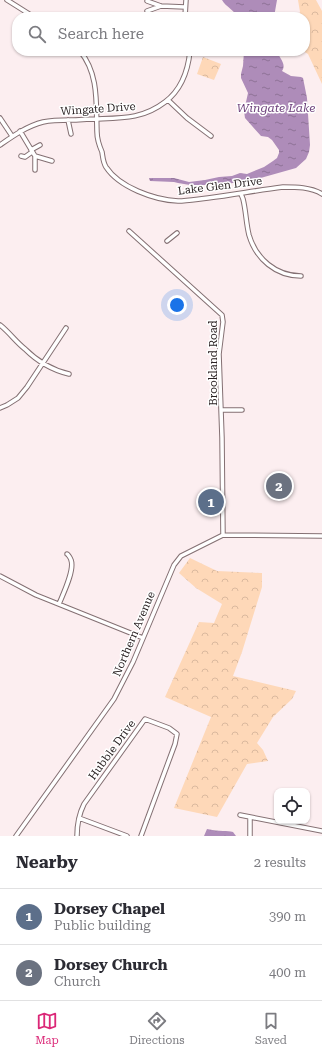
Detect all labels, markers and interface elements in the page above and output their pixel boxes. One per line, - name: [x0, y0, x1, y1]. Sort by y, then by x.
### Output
- search box: [12, 12, 310, 56]
- icon: search: [26, 23, 48, 45]
- text: Search here: [58, 25, 144, 43]
- street label: Wingate Drive: [60, 100, 136, 118]
- water label: Wingate Lake: [237, 101, 315, 115]
- street label: Lake Glen Drive: [177, 174, 263, 198]
- your location: [167, 295, 187, 315]
- street label: Brookland Road: [207, 320, 220, 406]
- pin: 2: [266, 471, 292, 501]
- pin: 1: [198, 487, 224, 517]
- street label: Northern Avenue: [110, 589, 158, 679]
- street label: Hubble Drive: [86, 717, 138, 783]
- map controls: [274, 788, 310, 824]
- button: locate: [274, 788, 310, 824]
- text: Nearby: [16, 852, 78, 872]
- text: 2 results: [254, 855, 306, 870]
- text: Dorsey Chapel: [54, 900, 165, 918]
- text: 1: [25, 909, 33, 924]
- text: 390 m: [269, 909, 306, 924]
- text: Public building: [54, 918, 151, 933]
- text: Dorsey Church: [54, 956, 168, 974]
- text: 2: [25, 965, 33, 980]
- text: 400 m: [269, 965, 306, 980]
- text: Church: [54, 974, 101, 989]
- tab: Map: [35, 1010, 59, 1047]
- tab: Directions: [129, 1010, 185, 1047]
- tab: Saved: [255, 1010, 287, 1047]

